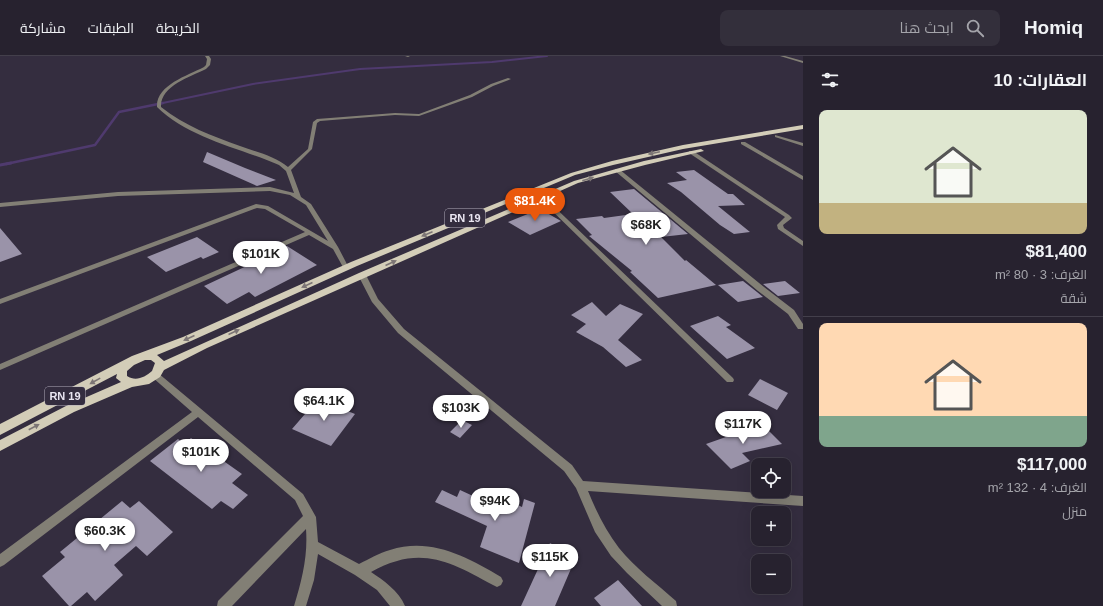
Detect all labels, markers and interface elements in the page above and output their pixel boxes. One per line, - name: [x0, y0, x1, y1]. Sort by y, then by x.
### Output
- search box: [720, 10, 1000, 46]
- icon: search: [964, 17, 986, 39]
- text: Homiq: [1024, 17, 1083, 38]
- text: ابحث هنا: [900, 19, 954, 36]
- text: مشاركة: [20, 20, 66, 36]
- text: الطبقات: [88, 20, 134, 36]
- text: الخريطة: [156, 20, 200, 36]
- icon: filters: [819, 69, 841, 91]
- text: العقارات: 10: [994, 71, 1087, 90]
- icon: home: [917, 136, 989, 208]
- one-way arrow: [648, 150, 660, 156]
- one-way arrow: [582, 176, 594, 182]
- pin: $81.4K: [502, 188, 568, 222]
- text: $81.4K: [514, 193, 556, 208]
- road number: RN 19: [445, 209, 485, 227]
- pin: $68K: [622, 212, 670, 246]
- text: $68K: [630, 217, 662, 232]
- one-way arrow: [420, 231, 432, 237]
- pin: $101K: [233, 241, 289, 275]
- text: $81,400: [1026, 242, 1087, 261]
- text: $101K: [242, 246, 280, 261]
- one-way arrow: [385, 259, 397, 266]
- text: الغرف: 3 · 80 m²: [995, 267, 1087, 282]
- one-way arrow: [302, 282, 313, 288]
- text: شقة: [1060, 291, 1087, 306]
- one-way arrow: [228, 329, 240, 335]
- one-way arrow: [183, 335, 194, 341]
- icon: home: [917, 349, 989, 421]
- one-way arrow: [89, 377, 101, 384]
- road number: RN 19: [45, 387, 85, 405]
- pin: $64.1K: [291, 388, 357, 422]
- text: $64.1K: [303, 393, 345, 408]
- pin: $103K: [433, 395, 489, 429]
- text: $103K: [442, 400, 480, 415]
- pin: $117K: [715, 411, 771, 445]
- text: $117K: [724, 416, 762, 431]
- one-way arrow: [28, 424, 40, 430]
- pin: $101K: [173, 439, 229, 473]
- text: $101K: [182, 444, 220, 459]
- text: $117,000: [1017, 455, 1087, 474]
- map controls: [751, 458, 791, 594]
- button: locate: [751, 458, 791, 498]
- text: الغرف: 4 · 132 m²: [988, 480, 1087, 495]
- pin: $94K: [471, 488, 519, 522]
- text: $94K: [479, 493, 511, 508]
- text: منزل: [1062, 504, 1087, 519]
- button: +: [751, 506, 791, 546]
- pin: $60.3K: [72, 518, 138, 552]
- text: $60.3K: [84, 523, 126, 538]
- pin: $115K: [522, 544, 578, 578]
- text: $115K: [531, 549, 569, 564]
- button: −: [751, 554, 791, 594]

